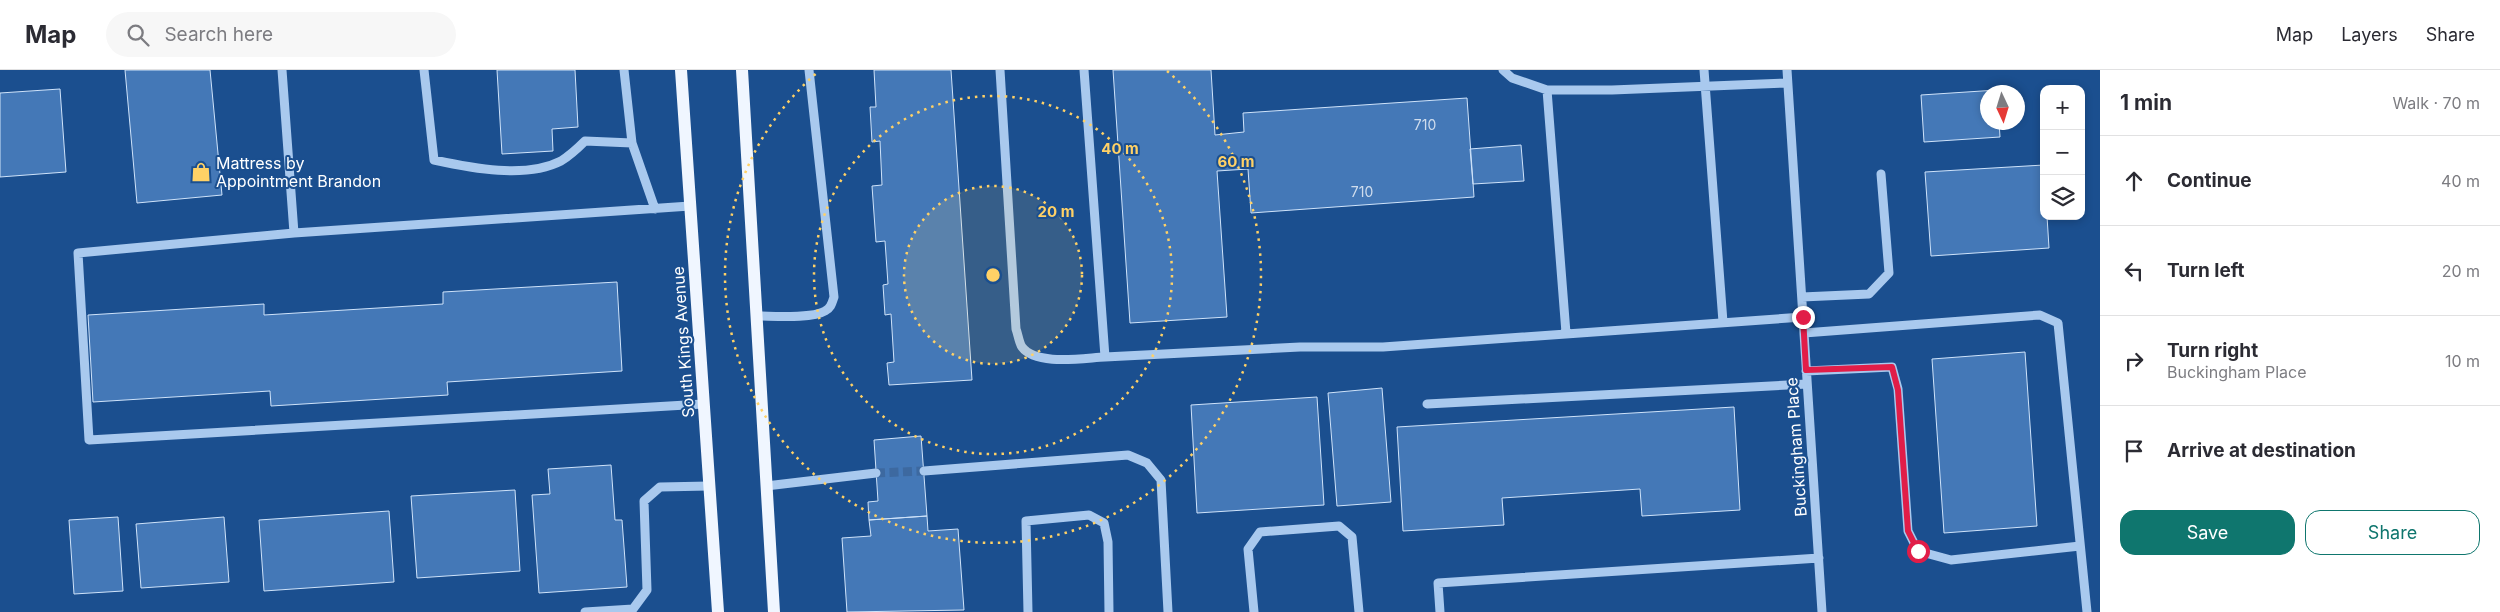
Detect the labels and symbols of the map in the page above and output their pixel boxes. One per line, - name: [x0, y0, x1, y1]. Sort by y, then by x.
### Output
- north arrow: [1980, 85, 2025, 130]
- house number: 710: [1414, 116, 1436, 133]
- text: 40 m: [1101, 139, 1139, 158]
- text: 60 m: [1217, 152, 1255, 171]
- place label: Mattress by Appointment Brandon: [216, 153, 381, 191]
- shop icon: Mattress by Appointment Brandon: [190, 161, 212, 183]
- house number: 710: [1351, 183, 1373, 200]
- text: 20 m: [1038, 202, 1074, 221]
- street label: South Kings Avenue: [668, 266, 698, 418]
- centre of rings: [984, 266, 1002, 284]
- route end: [1792, 306, 1815, 329]
- street label: Buckingham Place: [1781, 377, 1811, 517]
- route start: [1907, 540, 1930, 563]

